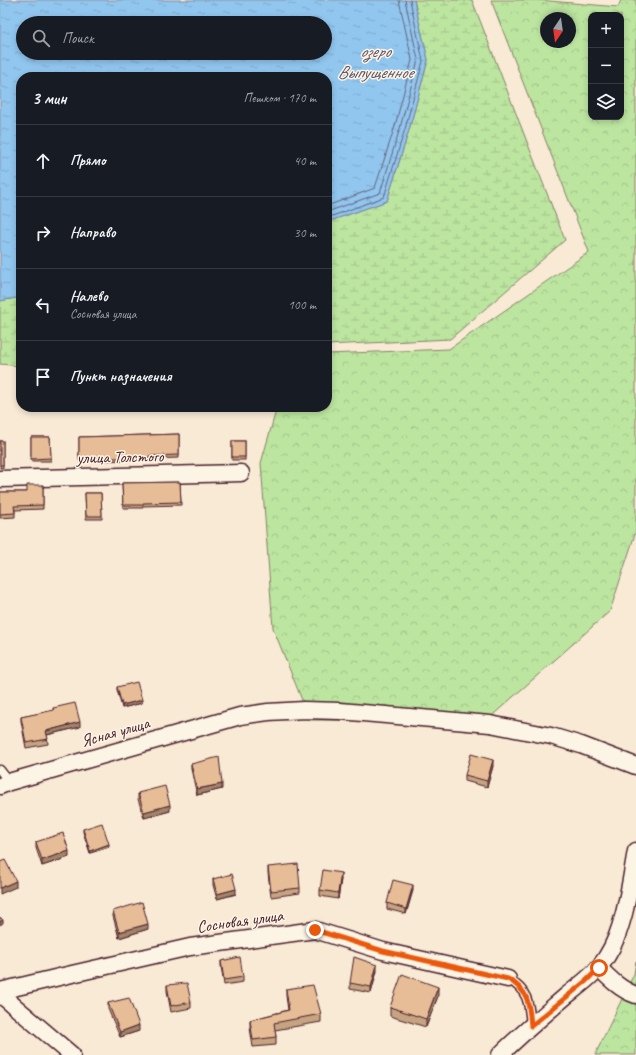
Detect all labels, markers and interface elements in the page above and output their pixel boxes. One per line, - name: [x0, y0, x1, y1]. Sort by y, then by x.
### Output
- north arrow: [540, 12, 576, 48]
- map controls: [588, 12, 624, 120]
- button: +: [588, 12, 624, 48]
- search box: [16, 16, 332, 60]
- icon: search: [30, 27, 52, 49]
- text: Поиск: [62, 29, 94, 48]
- water label: озеро Выпущенное: [337, 40, 416, 83]
- button: −: [588, 48, 624, 84]
- button: layers: [588, 84, 624, 120]
- text: 3 мин: [32, 88, 67, 109]
- text: Пешком · 170 m: [243, 90, 316, 106]
- icon: ahead: [32, 150, 54, 172]
- text: Прямо: [70, 151, 106, 170]
- text: 40 m: [294, 153, 316, 169]
- icon: right: [32, 222, 54, 244]
- text: Направо: [70, 223, 116, 242]
- text: 30 m: [294, 225, 316, 241]
- text: Налево: [70, 287, 108, 306]
- icon: left: [32, 294, 54, 316]
- text: 100 m: [288, 297, 316, 313]
- text: Сосновая улица: [70, 306, 136, 322]
- icon: arrive: [32, 366, 54, 388]
- text: Пункт назначения: [70, 367, 172, 386]
- street label: улица Толстого: [75, 446, 165, 468]
- street label: Ясная улица: [78, 712, 153, 752]
- street label: Сосновая улица: [196, 904, 286, 937]
- route end: [306, 921, 324, 939]
- route start: [590, 959, 608, 977]

